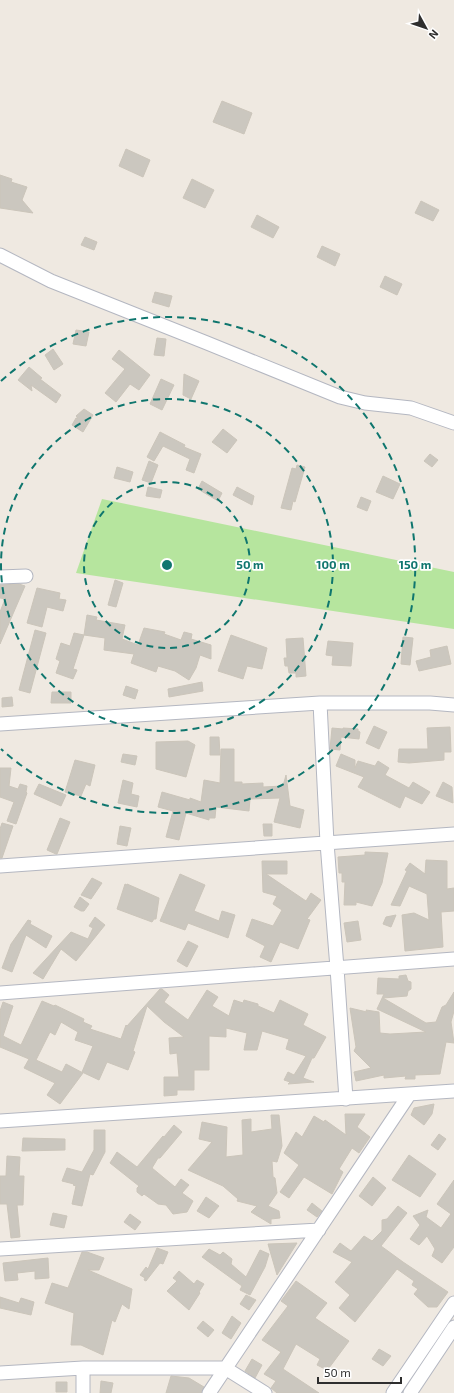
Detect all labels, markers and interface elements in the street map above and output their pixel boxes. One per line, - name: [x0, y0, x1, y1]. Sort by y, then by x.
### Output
- north arrow: [406, 8, 446, 48]
- text: N: [426, 28, 442, 42]
- text: 50 m: [236, 557, 264, 571]
- text: 100 m: [316, 557, 350, 571]
- text: 150 m: [399, 557, 431, 571]
- centre of rings: [160, 558, 174, 572]
- scale bar: [318, 1359, 401, 1385]
- text: 50 m: [324, 1365, 351, 1379]

